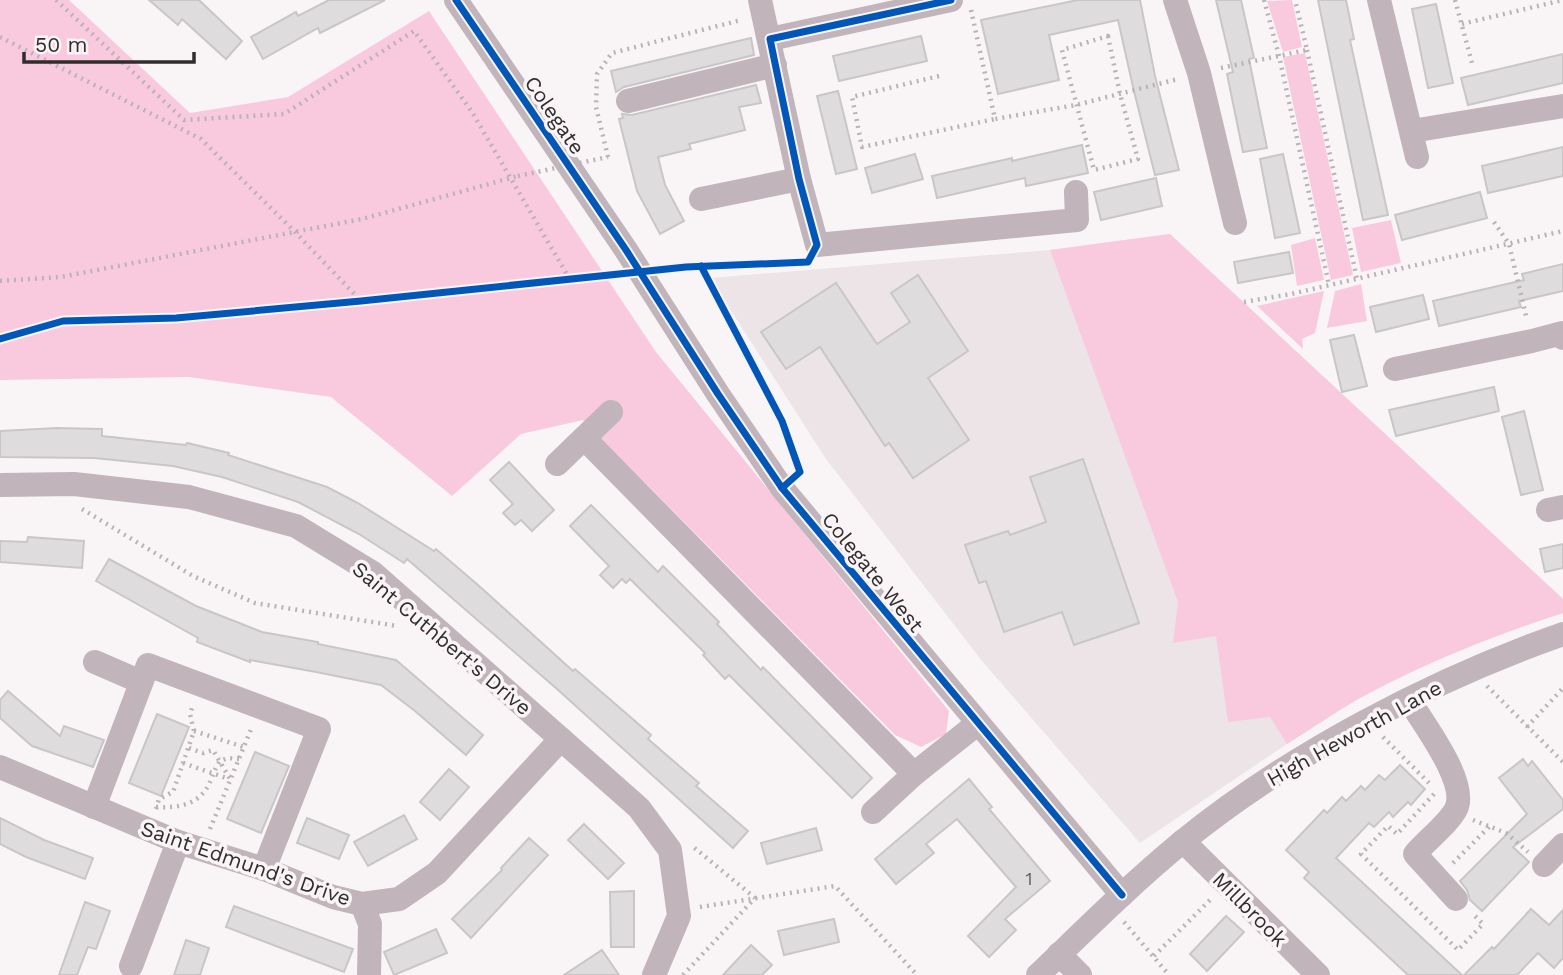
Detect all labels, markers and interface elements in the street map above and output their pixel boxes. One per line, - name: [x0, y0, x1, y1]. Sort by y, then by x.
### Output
- scale bar: [24, 21, 194, 65]
- text: 50 m: [35, 32, 87, 57]
- street label: Colegate: [520, 71, 590, 159]
- street label: Colegate West: [817, 507, 929, 637]
- street label: Saint Cuthbert's Drive: [347, 556, 537, 720]
- street label: High Heworth Lane: [1262, 675, 1446, 791]
- street label: Saint Edmund's Drive: [138, 815, 354, 911]
- street label: Millbrook: [1208, 867, 1292, 951]
- house number: 1: [1025, 868, 1033, 889]

